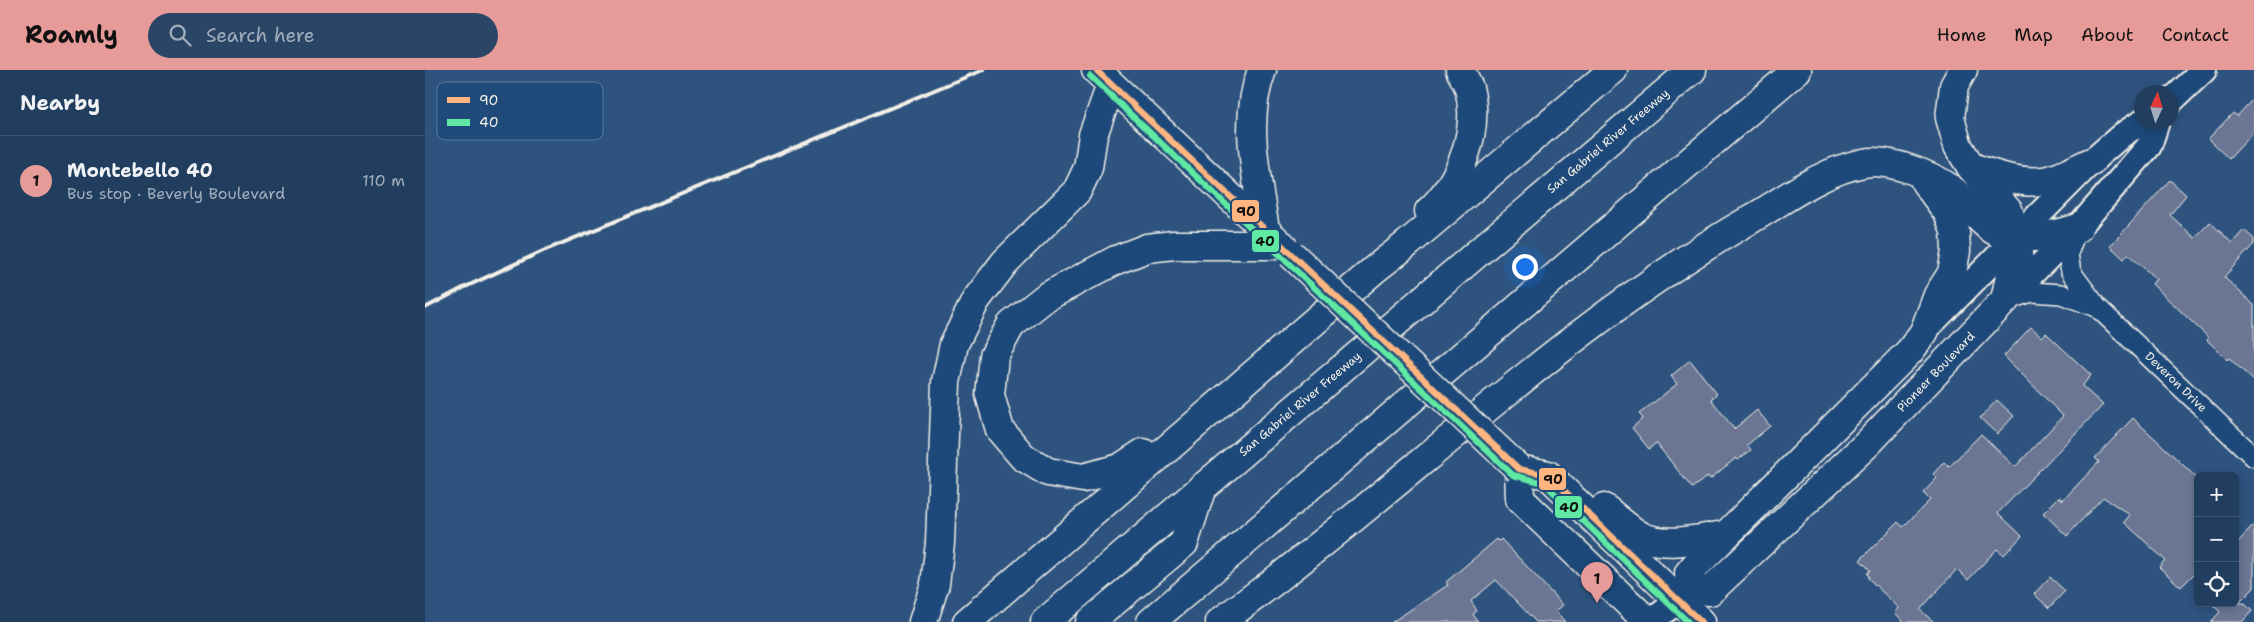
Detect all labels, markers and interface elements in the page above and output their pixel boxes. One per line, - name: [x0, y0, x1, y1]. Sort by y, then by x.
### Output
- search box: [148, 13, 498, 58]
- text: Roamly: [25, 19, 118, 51]
- icon: search: [166, 21, 194, 49]
- text: Search here: [206, 23, 315, 48]
- text: Home: [1937, 23, 1986, 47]
- text: Map: [2014, 23, 2053, 47]
- text: About: [2081, 23, 2134, 47]
- text: Contact: [2162, 23, 2229, 47]
- legend: [437, 82, 603, 140]
- street label: San Gabriel River Freeway: [1544, 85, 1672, 197]
- north arrow: [2134, 85, 2179, 130]
- text: Nearby: [20, 89, 100, 117]
- text: 90: [479, 91, 498, 109]
- text: 40: [479, 113, 499, 131]
- text: Montebello 40: [67, 158, 213, 183]
- text: 1: [32, 170, 40, 191]
- text: 110 m: [362, 170, 405, 191]
- text: Bus stop · Beverly Boulevard: [67, 183, 285, 204]
- line badge: 90: [1231, 199, 1260, 223]
- text: 90: [1236, 202, 1256, 220]
- line badge: 40: [1251, 229, 1280, 253]
- text: 40: [1255, 232, 1275, 250]
- your location: [1512, 254, 1538, 280]
- street label: Pioneer Boulevard: [1894, 328, 1979, 415]
- street label: San Gabriel River Freeway: [1236, 348, 1364, 460]
- street label: Deveron Drive: [2142, 348, 2211, 416]
- line badge: 90: [1538, 467, 1567, 491]
- text: 90: [1543, 470, 1563, 488]
- map controls: [2194, 472, 2239, 607]
- button: +: [2194, 472, 2239, 517]
- line badge: 40: [1554, 495, 1583, 519]
- text: 40: [1559, 498, 1579, 516]
- button: −: [2194, 517, 2239, 562]
- pin: 1: [1581, 562, 1613, 603]
- button: locate: [2194, 562, 2239, 607]

